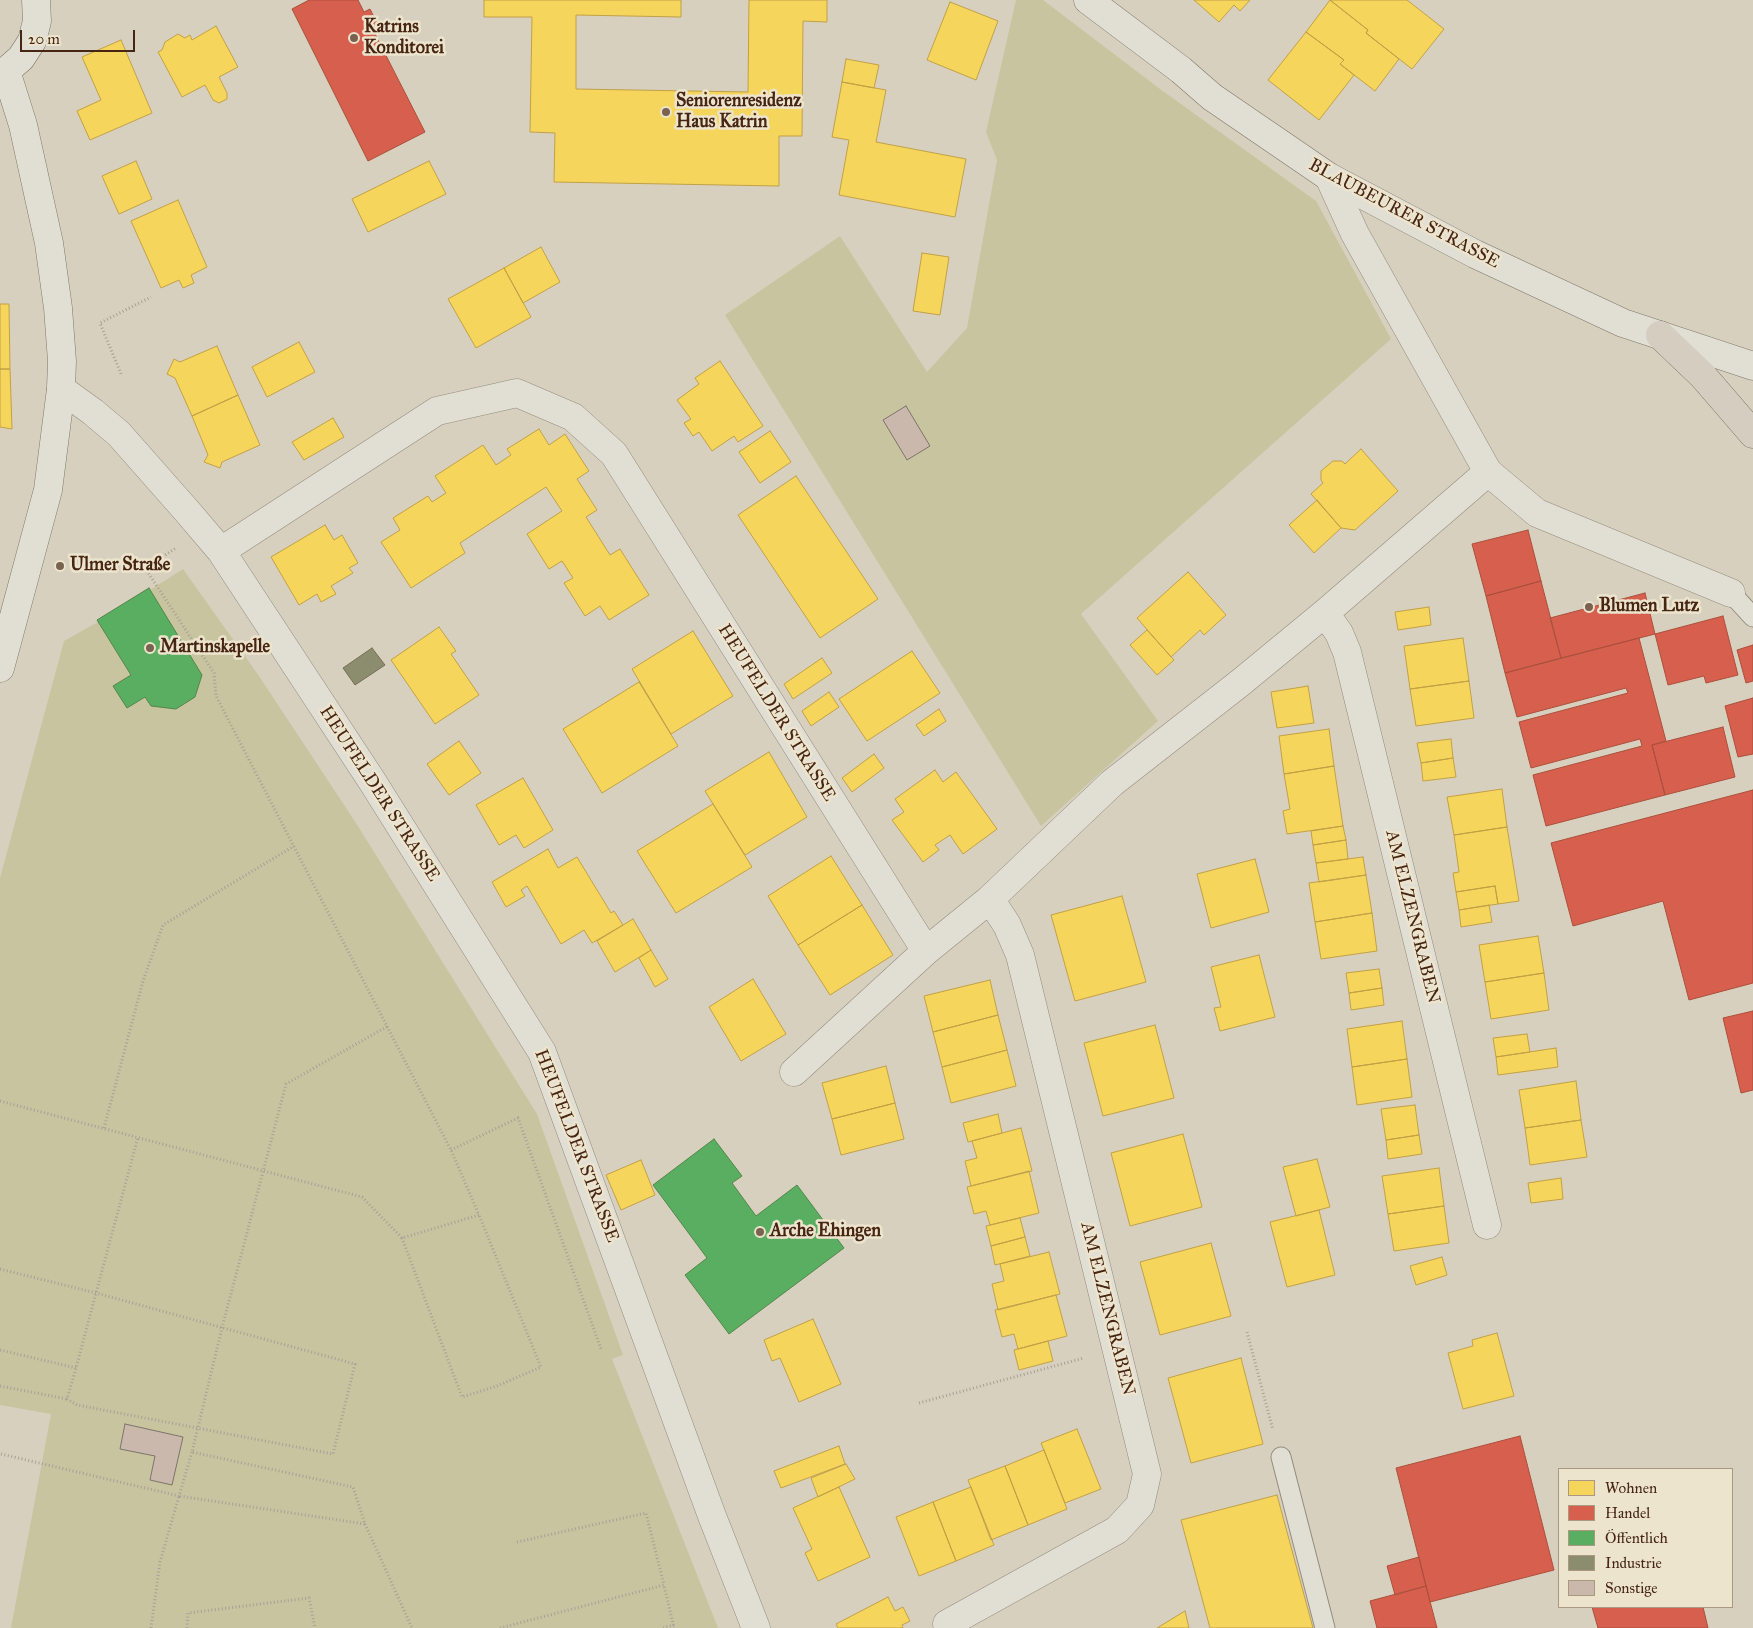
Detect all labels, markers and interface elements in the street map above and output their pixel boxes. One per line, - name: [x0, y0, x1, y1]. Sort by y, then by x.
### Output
- place label: Katrins Konditorei: [364, 17, 444, 59]
- scale bar: [22, 20, 138, 52]
- text: 20 m: [28, 30, 60, 48]
- marker: Katrins Konditorei: [348, 32, 360, 44]
- place label: Seniorenresidenz Haus Katrin: [676, 91, 802, 134]
- marker: Seniorenresidenz Haus Katrin: [660, 106, 672, 118]
- street label: BLAUBEURER STRASSE: [1305, 154, 1503, 274]
- place label: Ulmer Straße: [70, 555, 170, 577]
- marker: Ulmer Straße: [54, 560, 66, 572]
- place label: Blumen Lutz: [1599, 596, 1699, 618]
- marker: Blumen Lutz: [1583, 601, 1595, 613]
- street label: HEUFELDER STRASSE: [713, 620, 839, 806]
- place label: Martinskapelle: [160, 637, 270, 659]
- marker: Martinskapelle: [144, 642, 156, 654]
- street label: HEUFELDER STRASSE: [314, 702, 444, 886]
- street label: AM ELZENGRABEN: [1380, 828, 1444, 1006]
- street label: HEUFELDER STRASSE: [529, 1046, 623, 1246]
- street label: AM ELZENGRABEN: [1075, 1220, 1139, 1398]
- place label: Arche Ehingen: [770, 1221, 881, 1243]
- marker: Arche Ehingen: [754, 1226, 766, 1238]
- legend: [1558, 1468, 1733, 1608]
- text: Wohnen: [1605, 1479, 1657, 1497]
- text: Handel: [1605, 1504, 1650, 1522]
- text: Öffentlich: [1605, 1529, 1668, 1547]
- text: Industrie: [1605, 1554, 1662, 1572]
- text: Sonstige: [1605, 1579, 1658, 1597]

